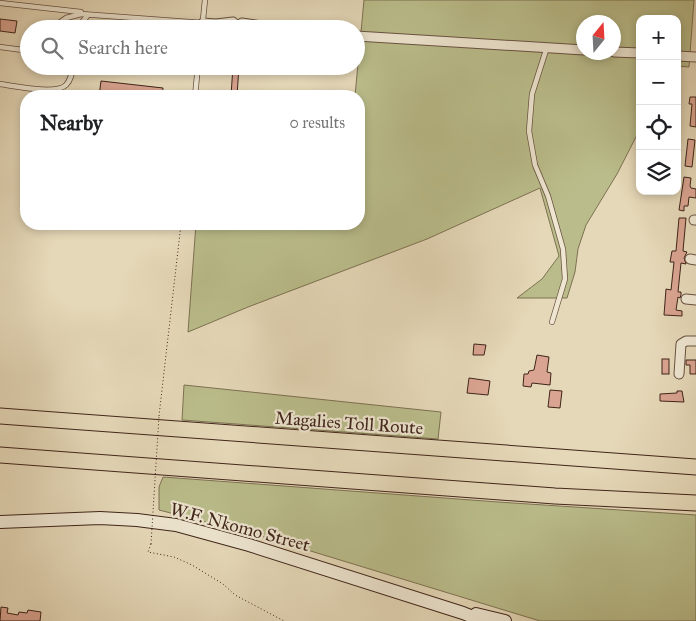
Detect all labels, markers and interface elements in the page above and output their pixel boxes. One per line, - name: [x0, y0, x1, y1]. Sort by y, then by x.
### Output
- north arrow: [576, 15, 621, 60]
- map controls: [636, 15, 681, 195]
- button: +: [636, 15, 681, 60]
- search box: [20, 20, 365, 75]
- icon: search: [38, 34, 66, 62]
- text: Search here: [78, 36, 168, 59]
- button: −: [636, 60, 681, 105]
- button: locate: [636, 105, 681, 150]
- text: Nearby: [40, 110, 103, 136]
- text: 0 results: [290, 113, 345, 132]
- button: layers: [636, 150, 681, 195]
- street label: Magalies Toll Route: [274, 407, 424, 440]
- street label: W.F. Nkomo Street: [168, 498, 313, 556]

